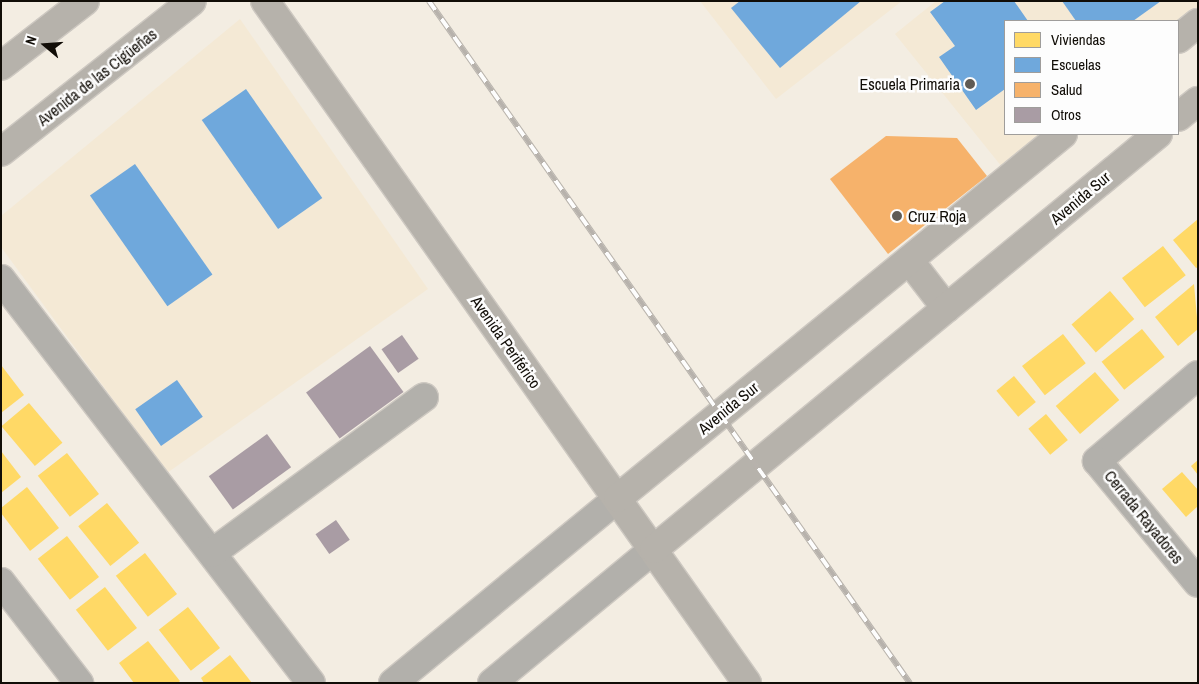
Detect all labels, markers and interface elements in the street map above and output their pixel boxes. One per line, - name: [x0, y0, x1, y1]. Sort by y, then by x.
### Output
- north arrow: [20, 20, 70, 70]
- legend: [1004, 20, 1179, 135]
- street label: Avenida de las Cigüeñas: [33, 24, 161, 130]
- text: Viviendas: [1051, 29, 1106, 50]
- text: N: [21, 34, 41, 47]
- text: Escuelas: [1051, 54, 1101, 75]
- place label: Escuela Primaria: [859, 74, 960, 94]
- marker: Escuela Primaria: [964, 78, 976, 90]
- text: Salud: [1051, 79, 1082, 100]
- text: Otros: [1051, 104, 1081, 125]
- street label: Avenida Sur: [1046, 168, 1114, 228]
- place label: Cruz Roja: [908, 206, 966, 226]
- marker: Cruz Roja: [890, 209, 904, 223]
- street label: Avenida Periférico: [467, 292, 545, 392]
- street label: Avenida Sur: [694, 378, 762, 438]
- street label: Cerrada Rayadores: [1101, 466, 1187, 568]

